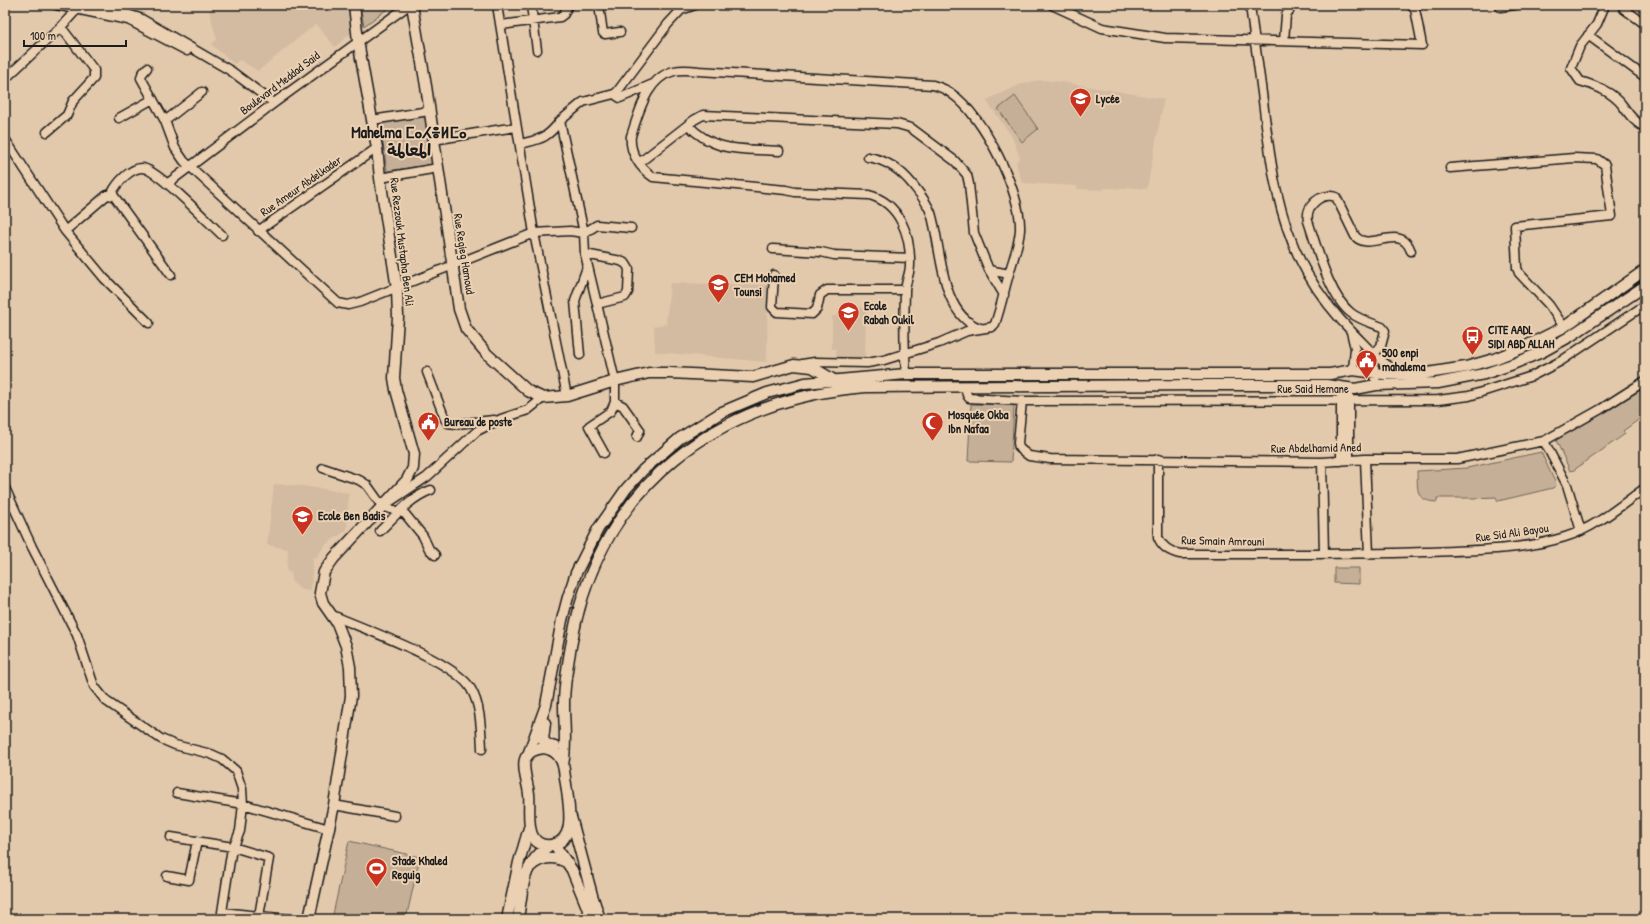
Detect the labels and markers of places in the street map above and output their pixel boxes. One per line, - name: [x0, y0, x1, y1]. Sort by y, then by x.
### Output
- school or university icon: Lycée: [1067, 86, 1093, 119]
- place label: Lycée: [1096, 90, 1120, 108]
- place label: CEM Mohamed Tounsi: [733, 269, 795, 300]
- school or university icon: CEM Mohamed Tounsi: [705, 272, 731, 305]
- place label: Ecole Rabah Oukil: [864, 297, 915, 328]
- school or university icon: Ecole Rabah Oukil: [836, 300, 862, 333]
- place label: CITE AADL SIDI ABD ALLAH: [1488, 321, 1555, 352]
- bus stop icon: CITE AADL SIDI ABD ALLAH: [1459, 324, 1485, 357]
- place label: 500 enpi mahalema: [1382, 344, 1426, 375]
- public building icon: 500 enpi mahalema: [1353, 347, 1379, 380]
- place label: Mosquée Okba Ibn Nafaa: [948, 406, 1009, 437]
- public building icon: Bureau de poste: [416, 409, 442, 442]
- mosque icon: Mosquée Okba Ibn Nafaa: [920, 409, 946, 442]
- place label: Bureau de poste: [444, 413, 512, 431]
- school or university icon: Ecole Ben Badis: [290, 503, 316, 536]
- place label: Ecole Ben Badis: [318, 507, 386, 524]
- place label: Stade Khaled Reguig: [392, 852, 448, 884]
- sports icon: Stade Khaled Reguig: [363, 855, 389, 888]

